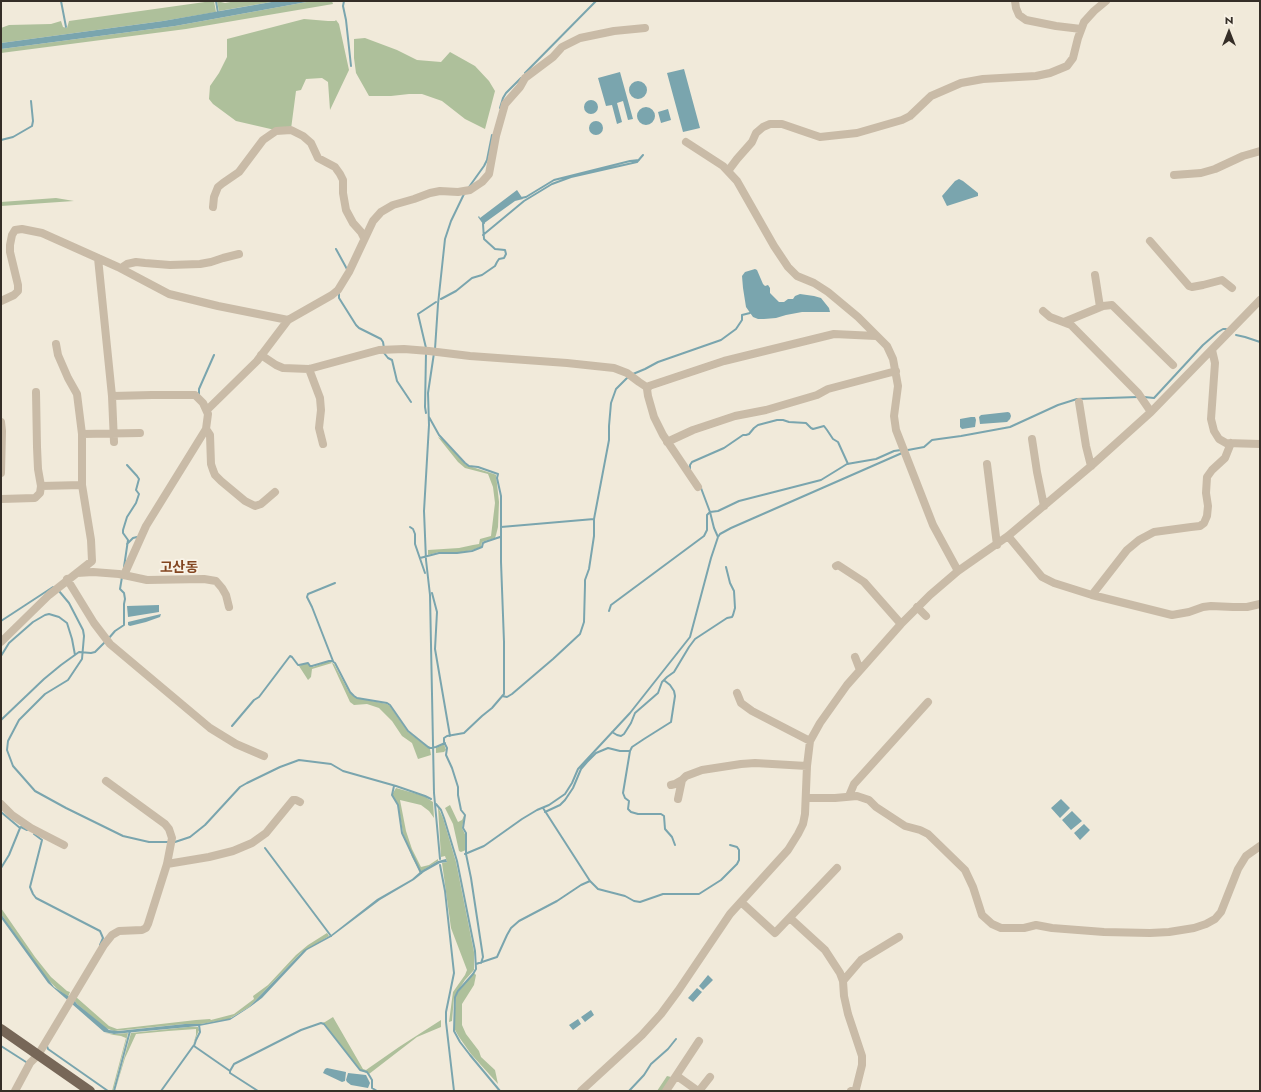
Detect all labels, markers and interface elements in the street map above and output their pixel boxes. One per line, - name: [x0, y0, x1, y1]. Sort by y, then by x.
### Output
- north arrow: [1209, 12, 1249, 52]
- text: N: [1225, 12, 1233, 28]
- district label: 고산동: [160, 561, 198, 577]

